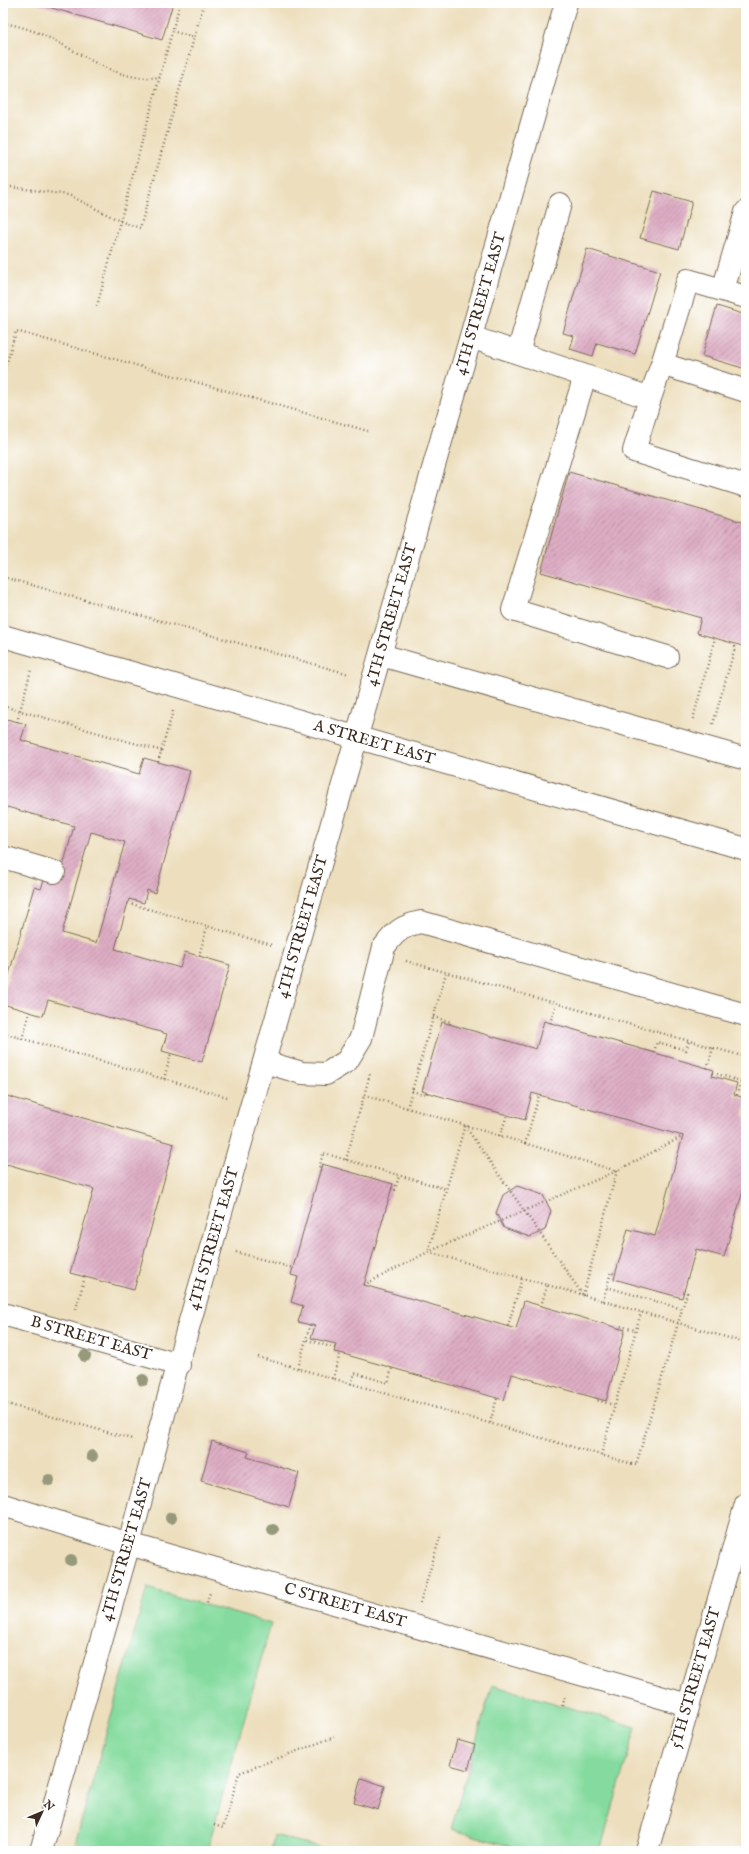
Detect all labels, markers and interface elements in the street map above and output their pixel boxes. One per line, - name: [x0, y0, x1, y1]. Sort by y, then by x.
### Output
- street label: 4TH STREET EAST: [451, 230, 511, 378]
- street label: 4TH STREET EAST: [362, 541, 422, 689]
- street label: A STREET EAST: [310, 716, 437, 770]
- street label: 4TH STREET EAST: [273, 853, 333, 1001]
- street label: 4TH STREET EAST: [184, 1165, 244, 1313]
- street label: B STREET EAST: [28, 1312, 154, 1366]
- street label: 4TH STREET EAST: [97, 1476, 157, 1624]
- street label: C STREET EAST: [282, 1579, 409, 1633]
- street label: 5TH STREET EAST: [666, 1605, 726, 1751]
- north arrow: [22, 1792, 62, 1832]
- text: N: [39, 1797, 57, 1814]

